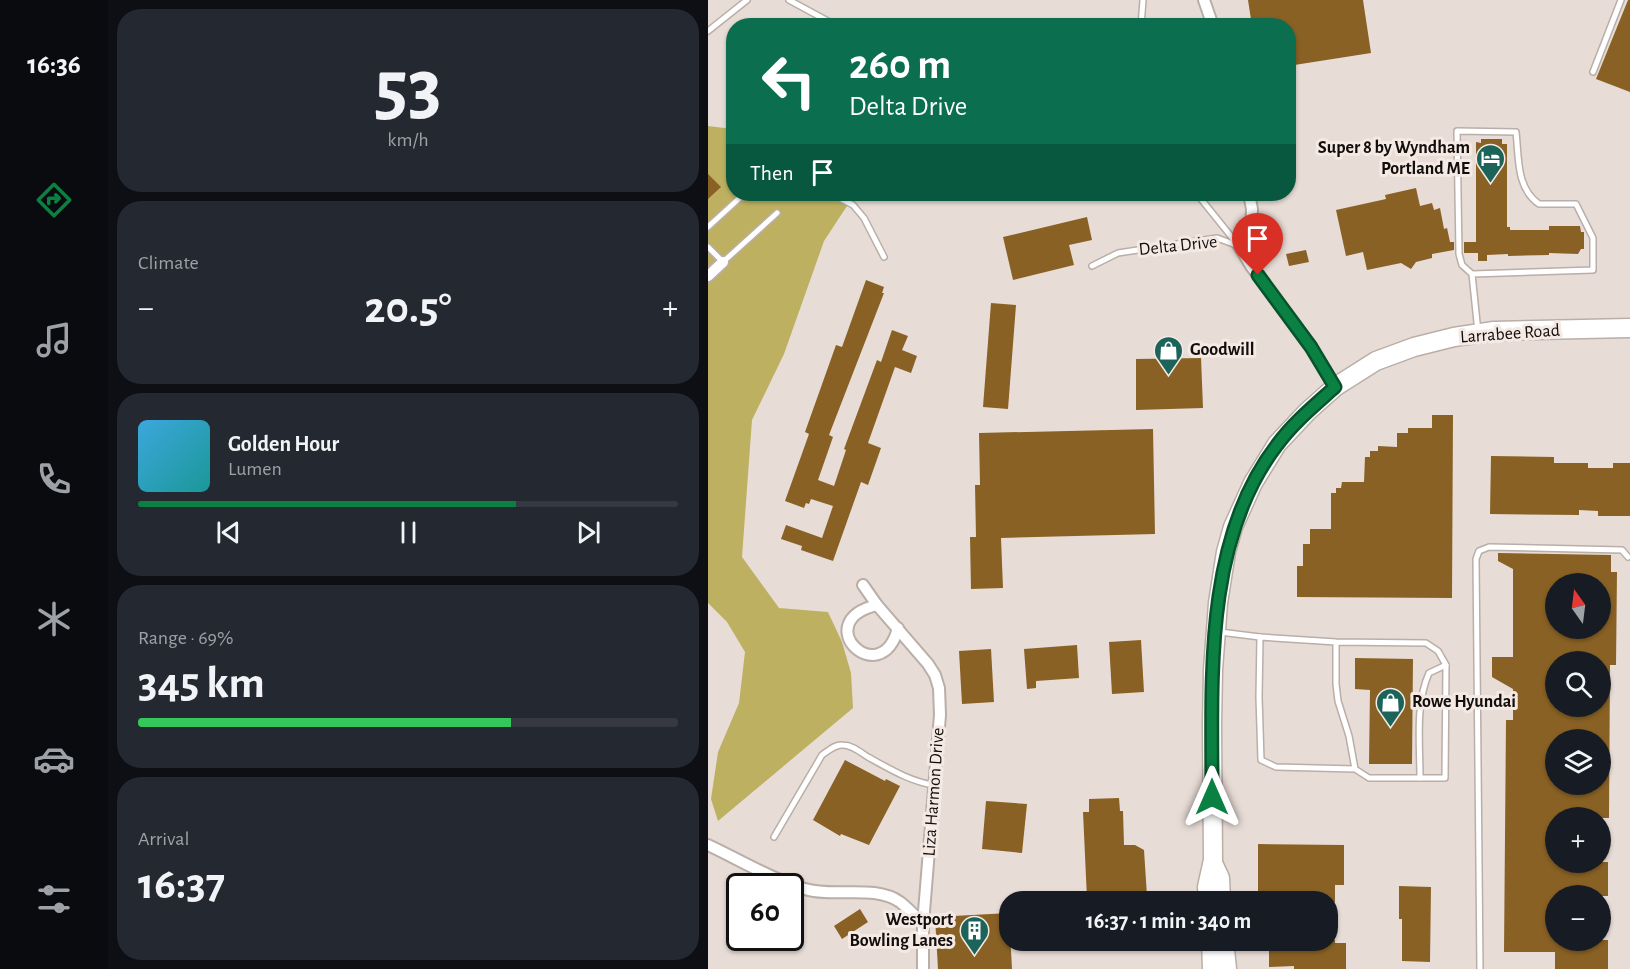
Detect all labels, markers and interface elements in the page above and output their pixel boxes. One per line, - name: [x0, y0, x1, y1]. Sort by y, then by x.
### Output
- icon: left: [750, 42, 828, 120]
- text: 260 m: [849, 44, 951, 86]
- text: 53: [374, 50, 442, 128]
- text: 16:36: [27, 51, 81, 78]
- text: Delta Drive: [849, 93, 967, 120]
- text: km/h: [387, 130, 429, 150]
- place label: Super 8 by Wyndham Portland ME: [1318, 139, 1470, 178]
- hotel icon: Super 8 by Wyndham Portland ME: [1475, 142, 1507, 184]
- icon: arrive: [806, 156, 839, 189]
- text: Then: [750, 162, 794, 184]
- icon: directions: [33, 179, 75, 221]
- pin: [1232, 213, 1283, 275]
- icon: arrive: [1241, 222, 1274, 255]
- street label: Delta Drive: [1138, 233, 1218, 259]
- text: Climate: [138, 253, 199, 273]
- text: 20.5°: [364, 286, 452, 331]
- text: −: [138, 292, 154, 325]
- text: +: [662, 292, 678, 325]
- icon: music: [33, 319, 75, 361]
- street label: Larrabee Road: [1459, 322, 1561, 346]
- shop icon: Goodwill: [1153, 334, 1185, 376]
- place label: Goodwill: [1190, 341, 1254, 359]
- text: Golden Hour: [228, 433, 339, 455]
- icon: phone: [33, 458, 75, 500]
- text: Lumen: [228, 459, 282, 479]
- icon: previous: [212, 516, 245, 549]
- icon: pause: [392, 516, 425, 549]
- icon: next: [572, 516, 605, 549]
- north arrow: [1545, 573, 1611, 639]
- map controls: [1545, 573, 1611, 951]
- icon: climate: [33, 598, 75, 640]
- text: Range · 69%: [138, 628, 233, 648]
- button: search: [1545, 651, 1611, 717]
- text: 345 km: [138, 661, 265, 706]
- shop icon: Rowe Hyundai: [1375, 686, 1407, 728]
- place label: Rowe Hyundai: [1412, 693, 1516, 711]
- street label: Liza Harmon Drive: [921, 727, 947, 857]
- button: layers: [1545, 729, 1611, 795]
- icon: car: [33, 738, 75, 780]
- position arrow: [1180, 765, 1244, 829]
- button: +: [1545, 807, 1611, 873]
- text: Arrival: [138, 829, 189, 849]
- text: 16:37: [138, 862, 225, 907]
- speed limit sign: 60: [726, 873, 804, 951]
- icon: filters: [33, 878, 75, 920]
- button: −: [1545, 885, 1611, 951]
- text: 16:37 · 1 min · 340 m: [1086, 910, 1251, 932]
- place label: Westport Bowling Lanes: [850, 911, 953, 950]
- building icon: Westport Bowling Lanes: [958, 914, 990, 956]

